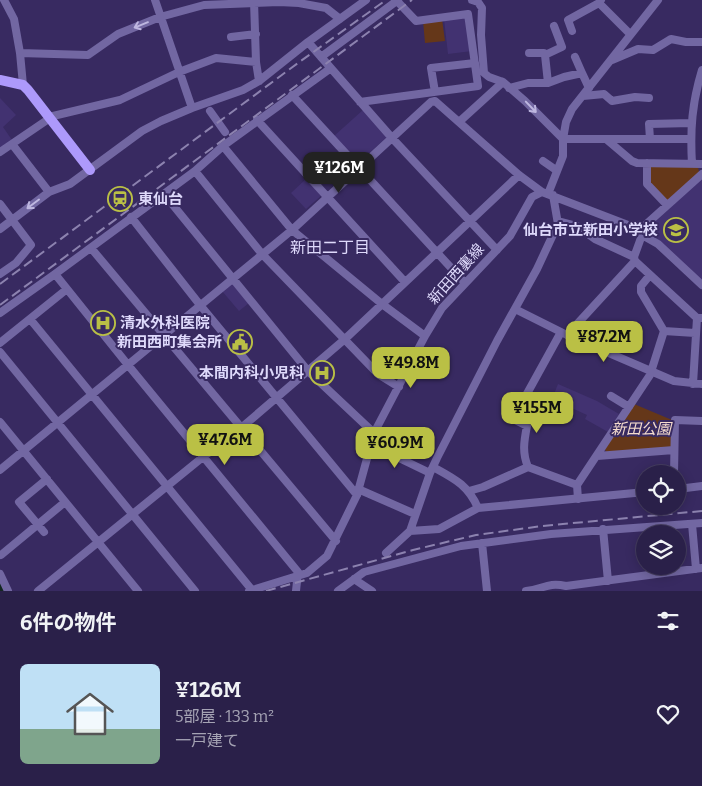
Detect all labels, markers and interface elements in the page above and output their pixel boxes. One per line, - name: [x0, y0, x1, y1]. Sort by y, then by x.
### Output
- one-way arrow: [134, 20, 149, 30]
- one-way arrow: [525, 100, 537, 113]
- pin: ¥126M: [304, 152, 374, 194]
- text: ¥126M: [314, 158, 364, 177]
- station icon: 東仙台: [107, 186, 133, 212]
- place label: 東仙台: [138, 190, 183, 208]
- one-way arrow: [27, 198, 40, 209]
- school or university icon: 仙台市立新田小学校: [663, 217, 689, 243]
- place label: 仙台市立新田小学校: [523, 221, 658, 239]
- district label: 新田二丁目: [290, 238, 370, 257]
- street label: 新田西裏線: [424, 240, 488, 308]
- hospital icon: 清水外科医院: [90, 310, 116, 336]
- place label: 清水外科医院: [120, 314, 210, 332]
- pin: ¥87.2M: [563, 320, 645, 363]
- text: ¥87.2M: [577, 327, 631, 346]
- public building icon: 新田西町集会所: [227, 329, 253, 355]
- place label: 新田西町集会所: [117, 333, 222, 351]
- pin: ¥49.8M: [370, 346, 452, 389]
- text: ¥49.8M: [383, 353, 439, 372]
- hospital icon: 本間内科小児科: [309, 360, 335, 386]
- place label: 本間内科小児科: [199, 364, 304, 382]
- pin: ¥155M: [502, 392, 572, 434]
- text: ¥155M: [512, 398, 562, 417]
- park label: 新田公園: [611, 420, 673, 438]
- pin: ¥47.6M: [184, 424, 266, 466]
- pin: ¥60.9M: [354, 426, 436, 469]
- text: ¥47.6M: [198, 430, 252, 449]
- text: ¥60.9M: [367, 433, 423, 452]
- map controls: [636, 465, 686, 575]
- button: locate: [636, 465, 686, 515]
- button: layers: [636, 525, 686, 575]
- icon: filters: [654, 607, 682, 635]
- text: 6件の物件: [20, 610, 116, 636]
- text: ¥126M: [175, 677, 241, 703]
- icon: home: [60, 684, 120, 744]
- icon: heart: [654, 700, 682, 728]
- text: 5部屋 · 133 m²: [175, 707, 274, 726]
- text: 一戸建て: [175, 731, 239, 750]

